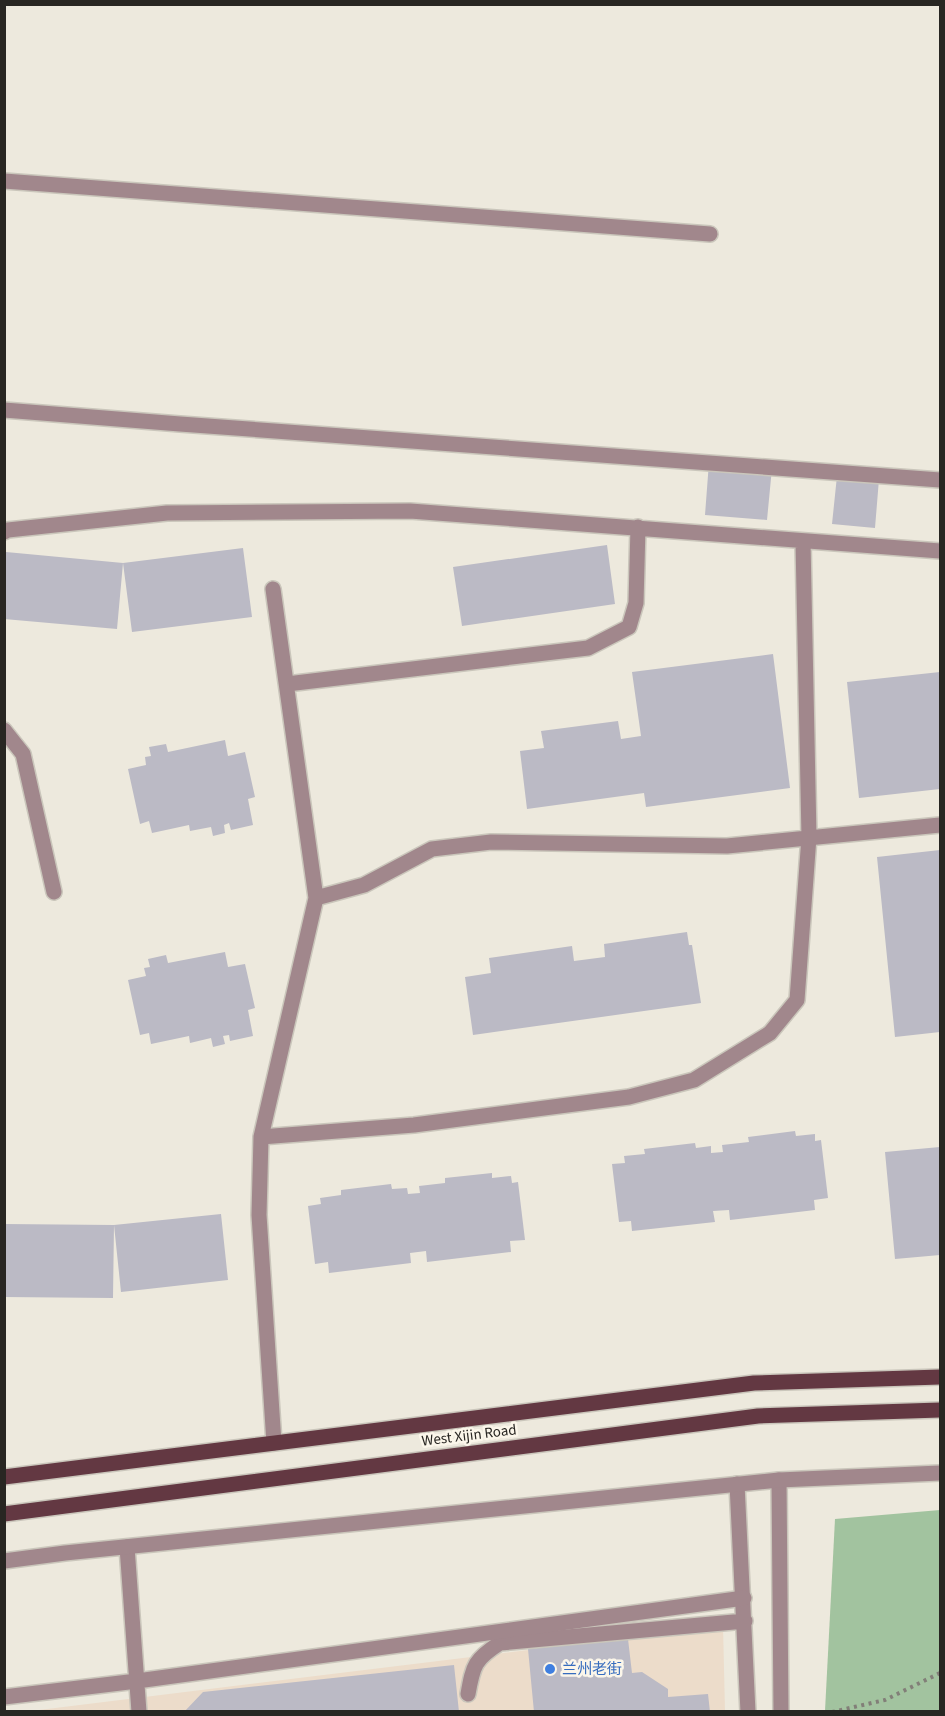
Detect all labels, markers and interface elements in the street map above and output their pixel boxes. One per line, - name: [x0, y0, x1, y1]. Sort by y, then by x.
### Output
- street label: West Xijin Road: [420, 1419, 518, 1452]
- place label: 兰州老街: [562, 1659, 622, 1680]
- marker: 兰州老街: [543, 1662, 557, 1676]

